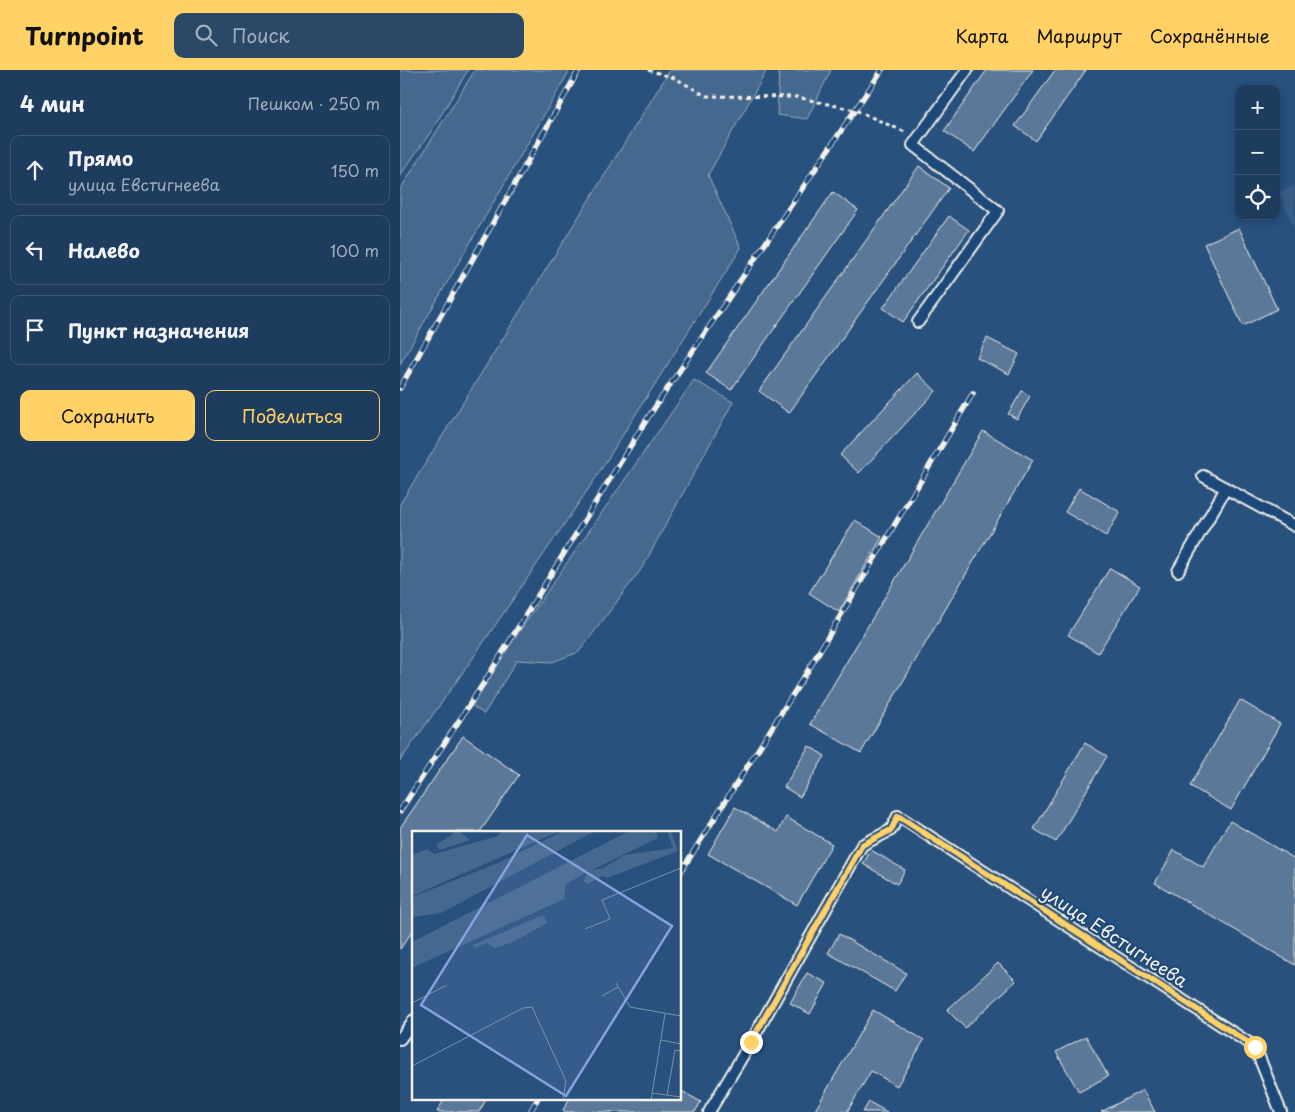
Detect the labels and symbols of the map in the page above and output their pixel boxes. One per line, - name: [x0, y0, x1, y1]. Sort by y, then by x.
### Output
- inset map: [412, 831, 681, 1100]
- street label: улица Евстигнеева: [1036, 878, 1194, 994]
- route end: [740, 1031, 763, 1054]
- route start: [1244, 1036, 1267, 1059]

